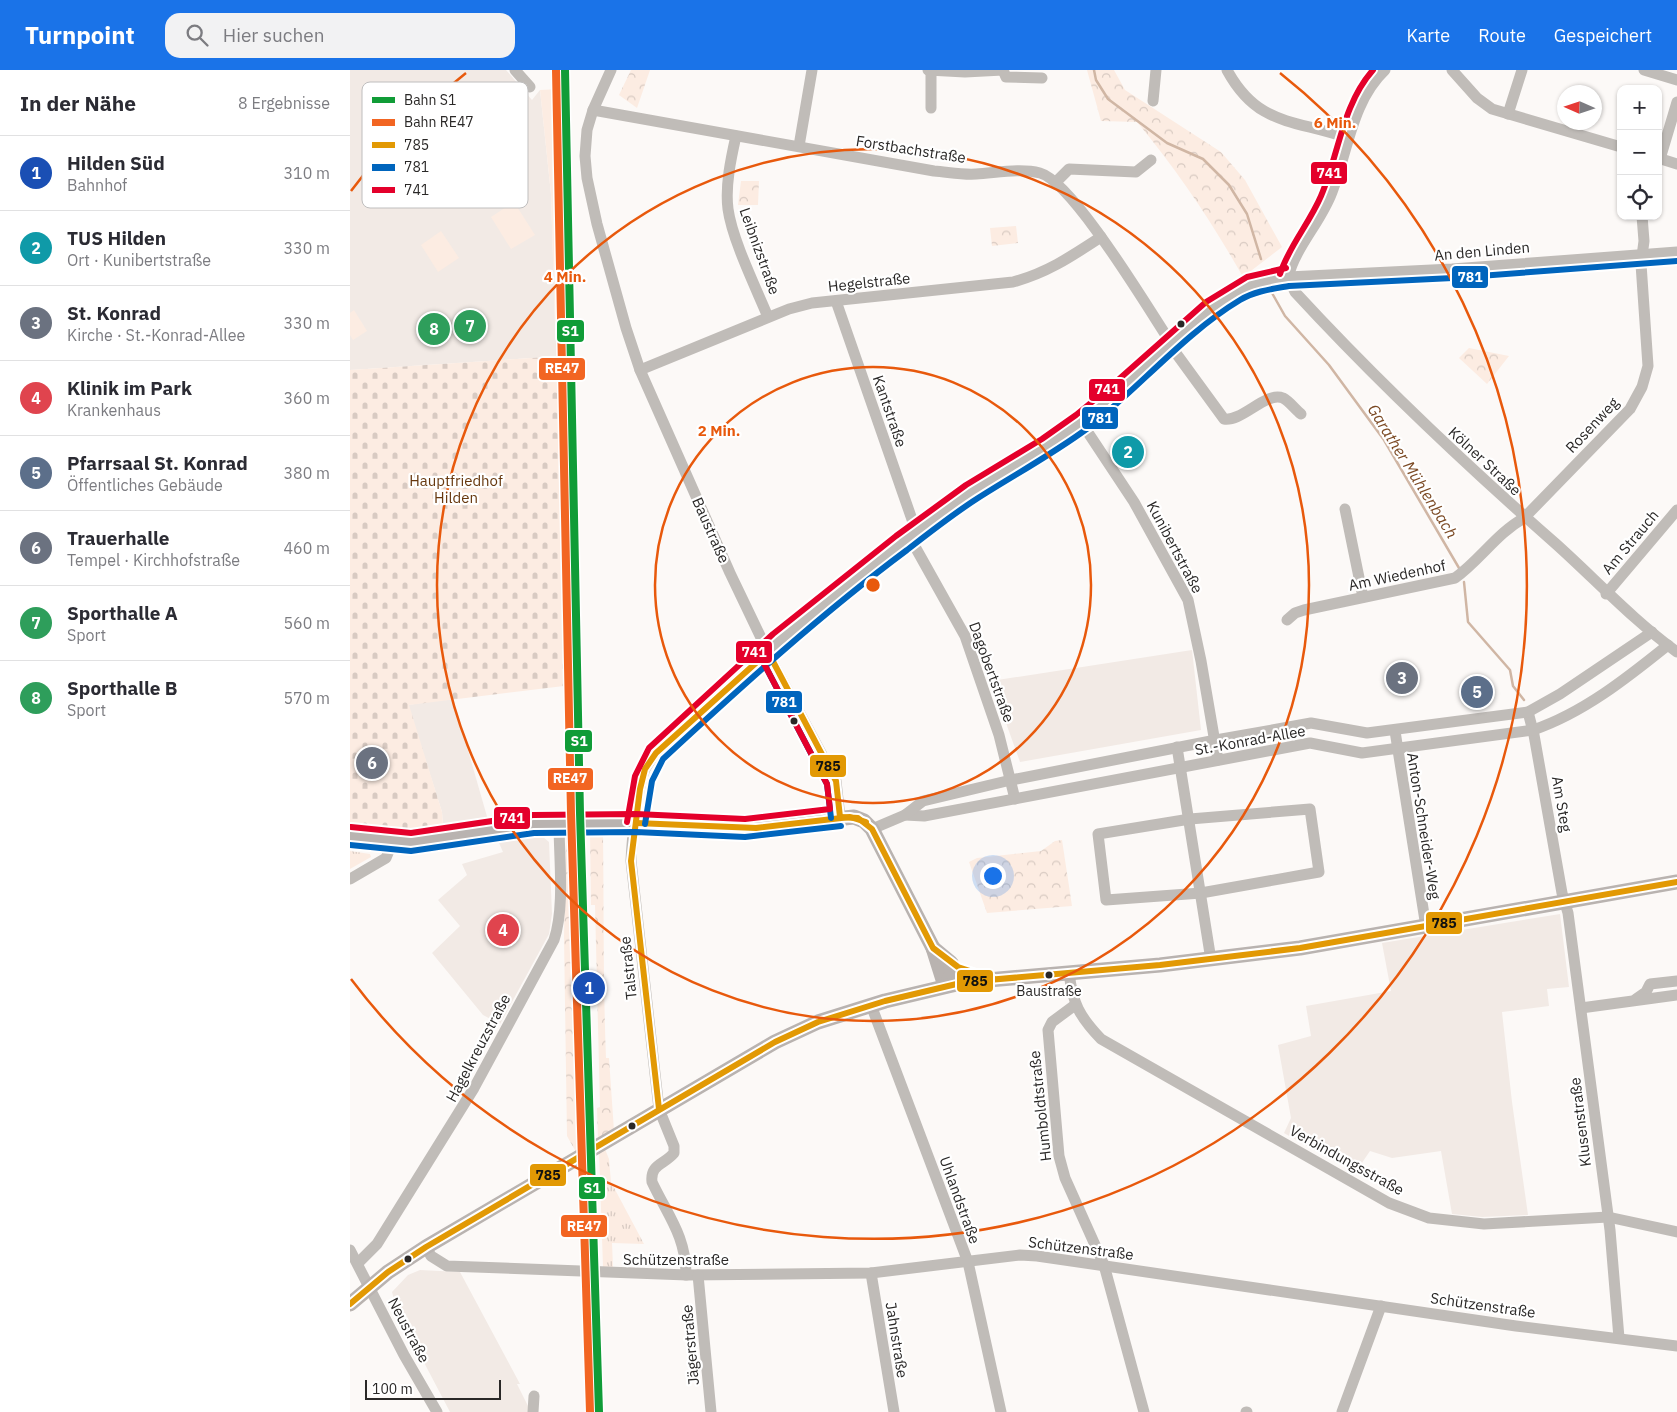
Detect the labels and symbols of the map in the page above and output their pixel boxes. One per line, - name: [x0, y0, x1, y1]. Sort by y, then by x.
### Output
- legend: [362, 82, 528, 208]
- north arrow: [1557, 85, 1602, 130]
- text: Bahn S1: [404, 91, 456, 109]
- text: Bahn RE47: [404, 113, 474, 131]
- text: 6 Min.: [1314, 113, 1356, 132]
- street label: Forstbachstraße: [855, 131, 967, 167]
- text: 785: [404, 136, 429, 154]
- text: 781: [404, 158, 429, 176]
- line badge: 741: [1310, 161, 1348, 185]
- text: 741: [1316, 164, 1342, 182]
- text: 741: [404, 181, 429, 199]
- street label: Leibnizstraße: [736, 205, 784, 297]
- street label: An den Linden: [1433, 237, 1531, 265]
- line badge: 781: [1451, 265, 1489, 289]
- text: 4 Min.: [544, 267, 586, 286]
- street label: Hegelstraße: [827, 268, 911, 296]
- text: 781: [1457, 268, 1483, 286]
- pin: 7: [454, 307, 486, 345]
- pin: 8: [418, 310, 450, 348]
- line badge: S1: [556, 319, 585, 343]
- unlabelled marker: [1176, 319, 1186, 329]
- text: S1: [561, 322, 579, 340]
- line badge: RE47: [538, 357, 586, 381]
- text: RE47: [545, 359, 579, 377]
- street label: Kantstraße: [869, 373, 911, 449]
- line badge: 741: [1088, 378, 1126, 402]
- text: 741: [1094, 380, 1120, 398]
- street label: Rosenweg: [1561, 393, 1623, 457]
- water label: Garather Mühlenbach: [1364, 400, 1462, 542]
- line badge: 781: [1081, 406, 1119, 430]
- text: 781: [1087, 409, 1113, 427]
- text: 2 Min.: [698, 421, 740, 440]
- street label: Kölner Straße: [1445, 422, 1525, 500]
- pin: 2: [1112, 433, 1144, 471]
- park label: Hauptfriedhof Hilden: [409, 471, 503, 507]
- street label: Baustraße: [688, 494, 734, 566]
- street label: Kunibertstraße: [1143, 498, 1207, 596]
- street label: Am Strauch: [1598, 506, 1662, 578]
- street label: Am Wiedenhof: [1347, 555, 1447, 595]
- centre of rings: [864, 576, 882, 594]
- street label: Dagobertstraße: [965, 619, 1019, 725]
- line badge: 741: [735, 640, 773, 664]
- text: 741: [741, 643, 767, 661]
- pin: 3: [1386, 659, 1418, 697]
- pin: 5: [1461, 673, 1493, 711]
- line badge: 781: [765, 690, 803, 714]
- text: 781: [771, 693, 797, 711]
- unlabelled marker: [789, 716, 799, 726]
- street label: St.-Konrad-Allee: [1193, 721, 1307, 759]
- line badge: S1: [564, 729, 593, 753]
- text: S1: [570, 732, 588, 750]
- pin: 6: [356, 744, 388, 782]
- street label: Anton-Schneider-Weg: [1403, 751, 1445, 901]
- line badge: 785: [809, 754, 847, 778]
- text: 785: [815, 757, 841, 775]
- line badge: RE47: [547, 767, 594, 791]
- text: RE47: [553, 769, 587, 787]
- street label: Am Steg: [1548, 775, 1576, 833]
- line badge: 741: [493, 806, 531, 830]
- text: 741: [499, 809, 525, 827]
- your location: [980, 863, 1006, 889]
- pin: 4: [487, 911, 519, 949]
- line badge: 785: [1425, 911, 1463, 935]
- text: 785: [1431, 914, 1457, 932]
- street label: Talstraße: [615, 935, 641, 1001]
- pin: 1: [573, 969, 605, 1007]
- line badge: 785: [956, 969, 994, 993]
- marker: Baustraße: [1044, 970, 1054, 980]
- text: 785: [962, 972, 988, 990]
- place label: Baustraße: [1016, 982, 1082, 1000]
- street label: Hagelkreuzstraße: [442, 991, 514, 1105]
- street label: Humboldtstraße: [1025, 1050, 1055, 1162]
- street label: Klusenstraße: [1565, 1076, 1595, 1168]
- unlabelled marker: [627, 1121, 637, 1131]
- street label: Verbindungsstraße: [1286, 1121, 1408, 1199]
- street label: Uhlandstraße: [935, 1154, 985, 1246]
- line badge: 785: [529, 1163, 567, 1187]
- text: 785: [535, 1166, 561, 1184]
- line badge: S1: [578, 1176, 606, 1200]
- text: S1: [583, 1179, 601, 1197]
- line badge: RE47: [560, 1214, 608, 1238]
- text: RE47: [567, 1217, 601, 1235]
- street label: Schützenstraße: [1027, 1232, 1135, 1264]
- street label: Schützenstraße: [623, 1250, 729, 1269]
- unlabelled marker: [403, 1254, 413, 1264]
- street label: Schützenstraße: [1429, 1288, 1537, 1322]
- street label: Neustraße: [384, 1294, 434, 1366]
- street label: Jahnstraße: [882, 1301, 912, 1379]
- street label: Jägerstraße: [677, 1304, 703, 1386]
- scale bar: [365, 1377, 501, 1400]

